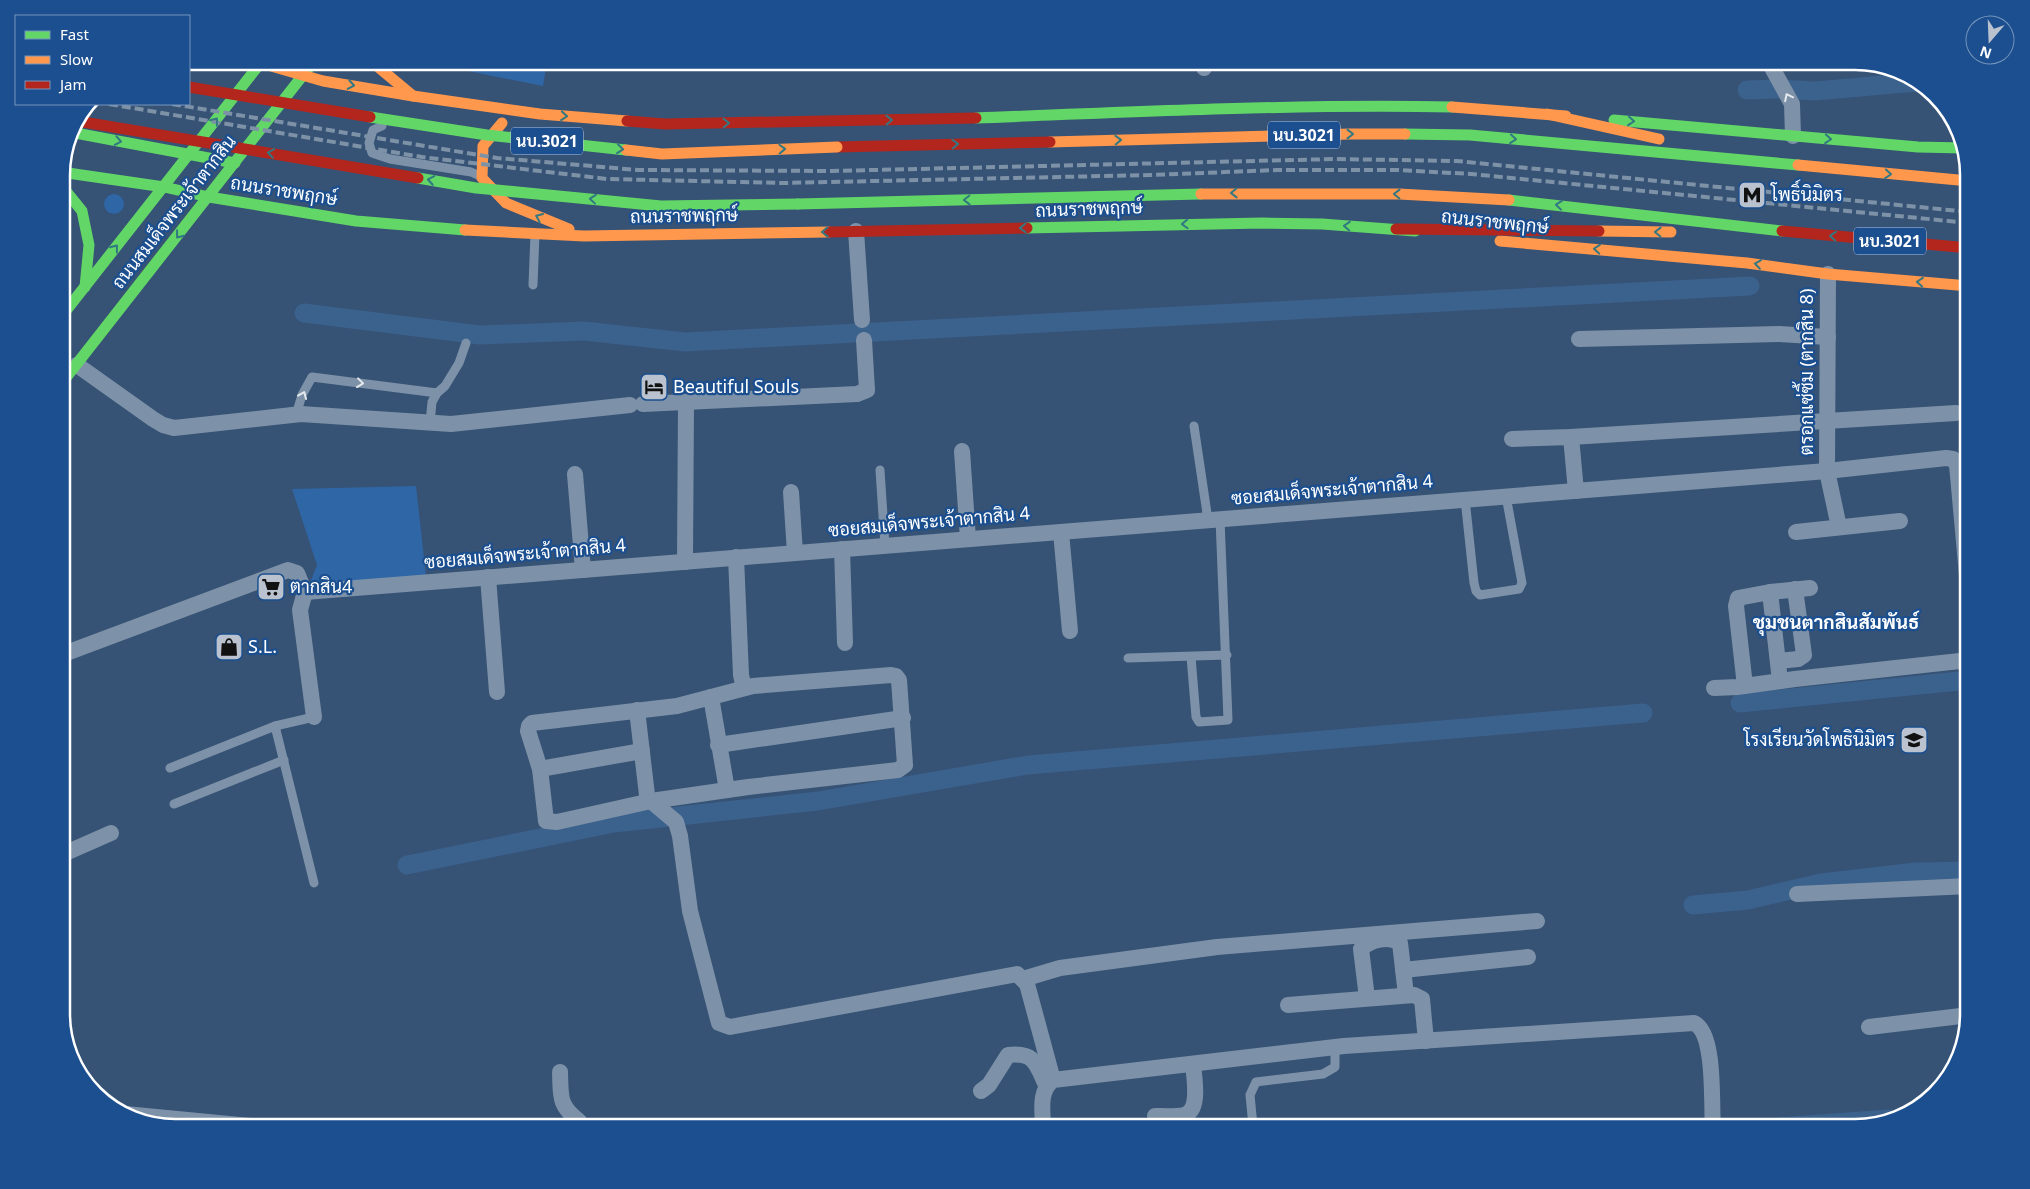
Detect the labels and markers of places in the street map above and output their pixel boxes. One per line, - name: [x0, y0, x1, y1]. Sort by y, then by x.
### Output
- place label: โพธิ์นิมิตร: [1770, 179, 1843, 206]
- metro station icon: โพธิ์นิมิตร: [1737, 180, 1767, 210]
- hotel icon: Beautiful Souls: [639, 372, 669, 402]
- place label: Beautiful Souls: [673, 374, 799, 398]
- supermarket icon: ตากสิน4: [256, 572, 286, 602]
- place label: ตากสิน4: [290, 574, 352, 598]
- shop icon: S.L.: [214, 632, 244, 662]
- place label: S.L.: [248, 634, 277, 658]
- school or university icon: โรงเรียนวัดโพธินิมิตร: [1899, 725, 1929, 755]
- place label: โรงเรียนวัดโพธินิมิตร: [1743, 727, 1895, 751]

